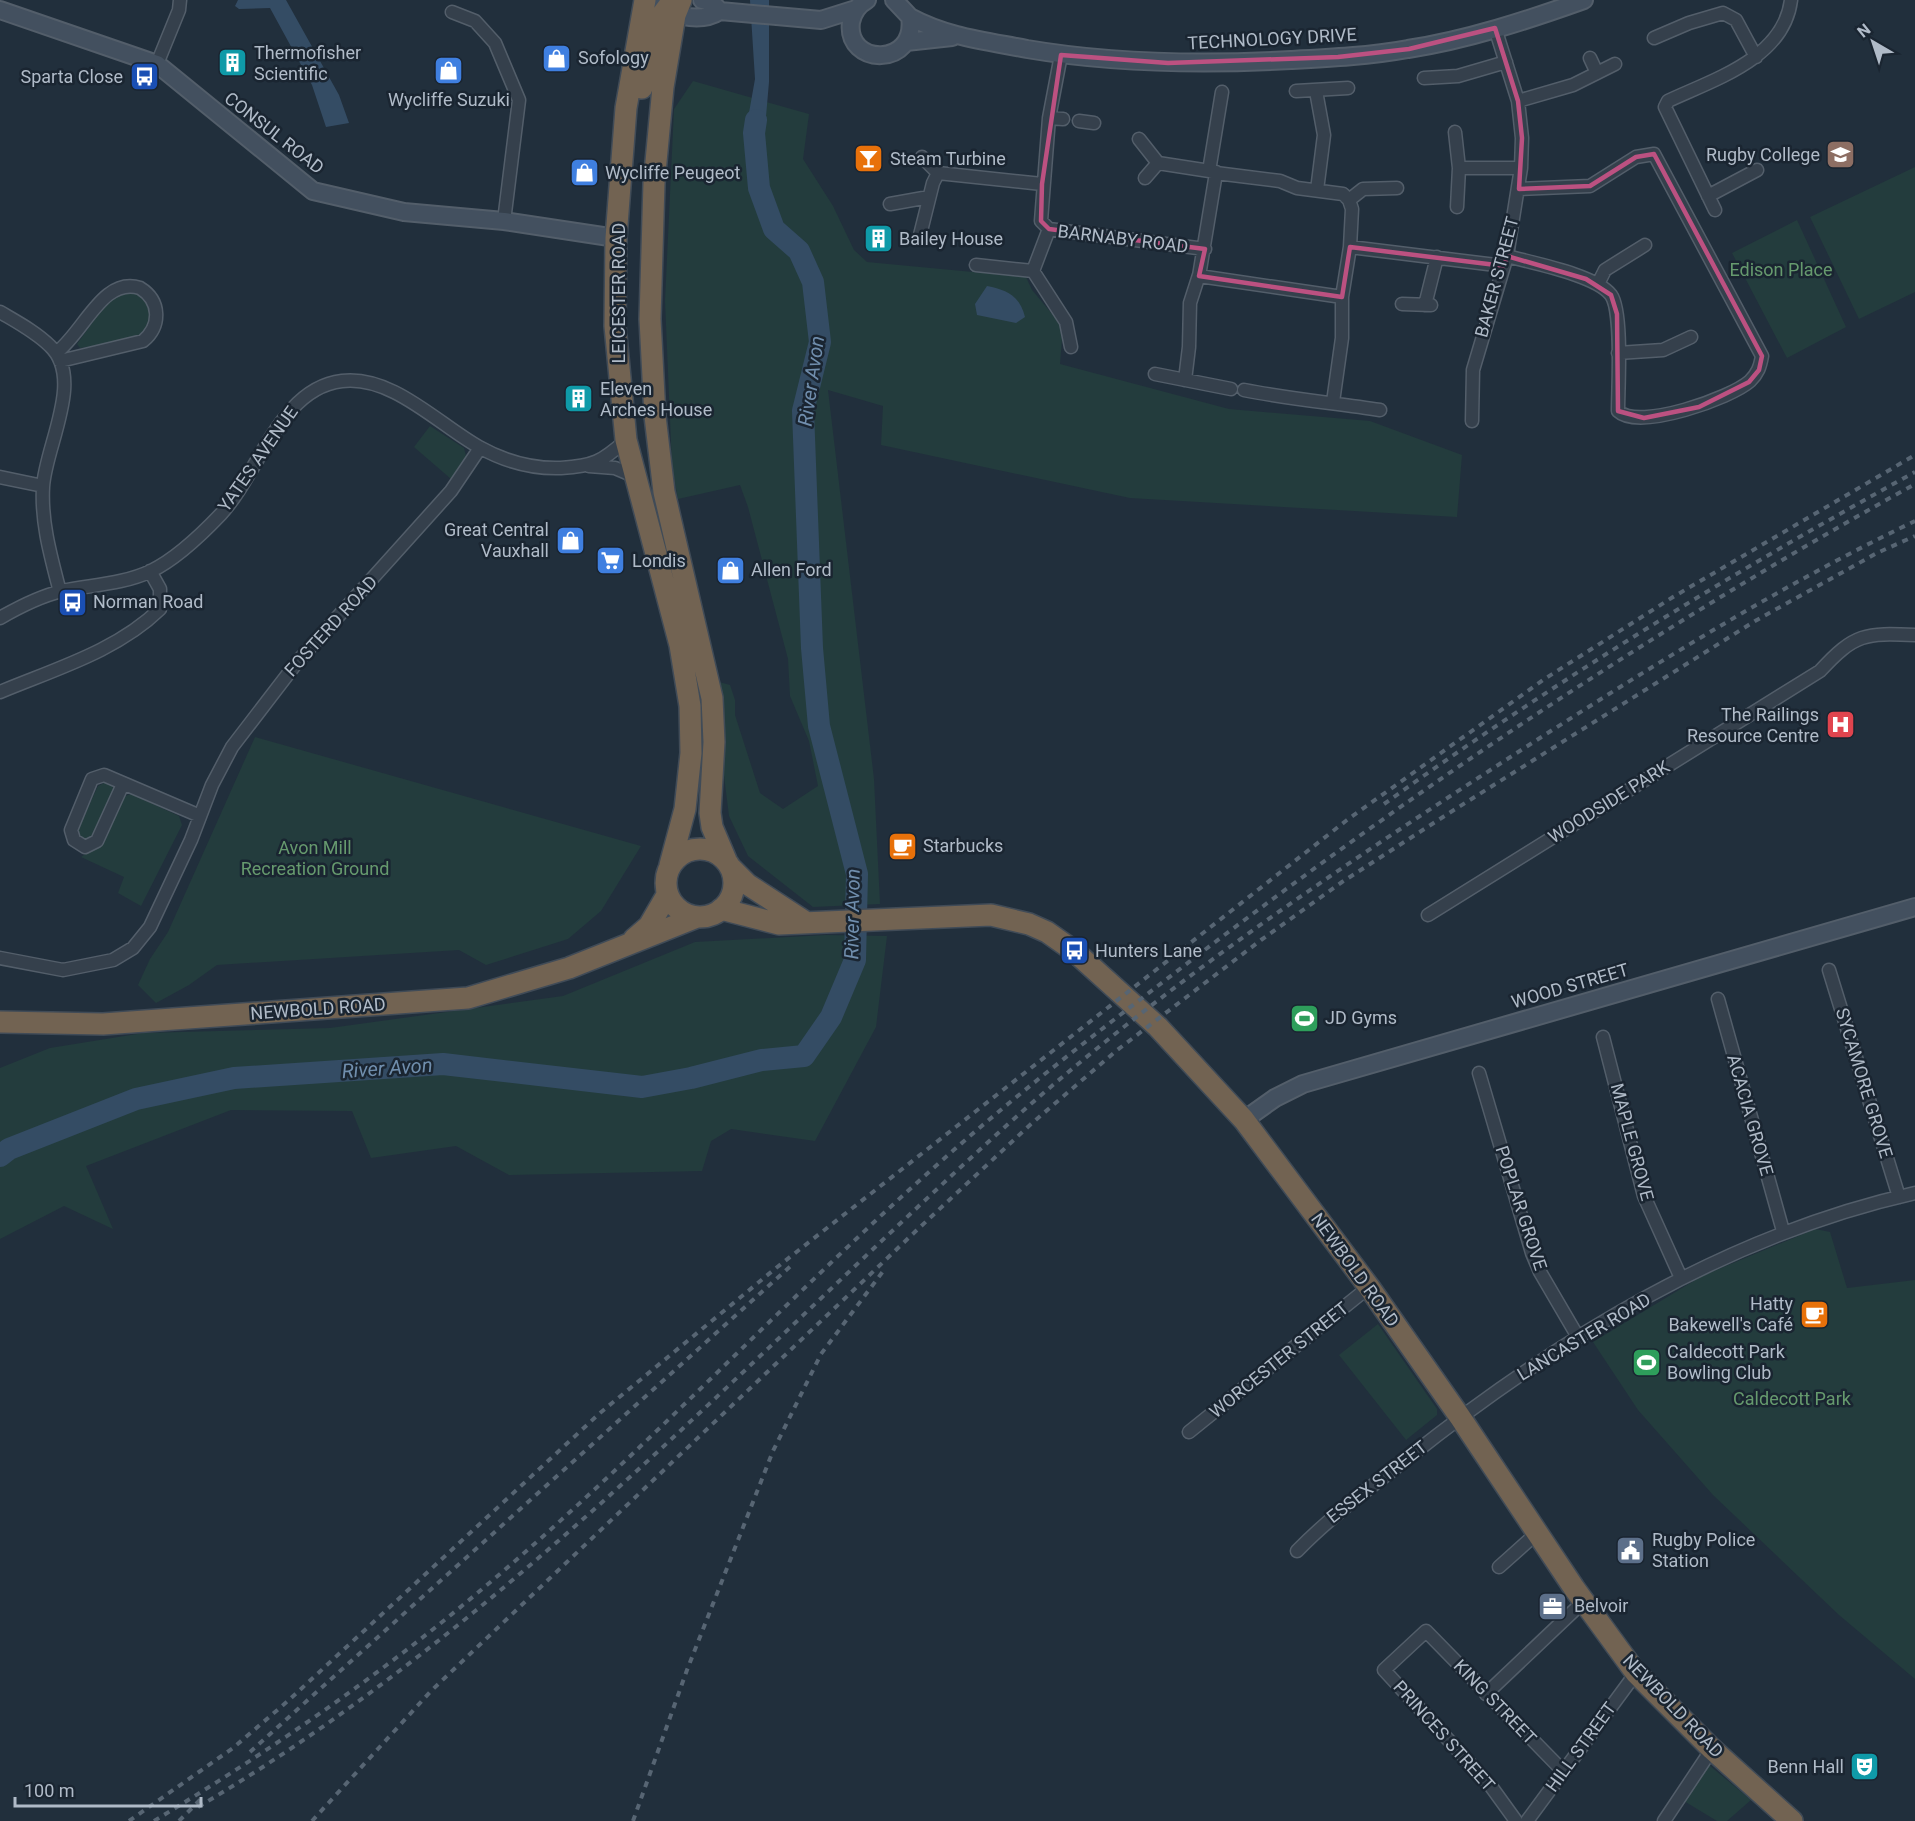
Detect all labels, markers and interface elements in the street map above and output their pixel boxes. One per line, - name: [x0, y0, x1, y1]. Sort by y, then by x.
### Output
- north arrow: [1843, 12, 1903, 72]
- text: N: [1854, 20, 1874, 42]
- street label: TECHNOLOGY DRIVE: [1187, 24, 1357, 53]
- place label: Thermofisher Scientific: [254, 42, 361, 84]
- shop icon: Sofology: [541, 42, 573, 74]
- building icon: Thermofisher Scientific: [217, 47, 249, 79]
- place label: Sofology: [578, 47, 649, 68]
- shop icon: Wycliffe Suzuki: [433, 55, 465, 87]
- bus stop icon: Sparta Close: [128, 61, 160, 93]
- place label: Sparta Close: [21, 66, 123, 87]
- street label: CONSUL ROAD: [220, 87, 328, 178]
- place label: Wycliffe Suzuki: [388, 89, 510, 110]
- school or university icon: Rugby College: [1825, 139, 1857, 171]
- bar icon: Steam Turbine: [853, 143, 885, 175]
- place label: Rugby College: [1706, 144, 1820, 165]
- place label: Steam Turbine: [890, 148, 1006, 169]
- shop icon: Wycliffe Peugeot: [568, 157, 600, 189]
- place label: Wycliffe Peugeot: [605, 162, 740, 183]
- street label: BAKER STREET: [1470, 214, 1523, 339]
- street label: BARNABY ROAD: [1056, 220, 1190, 257]
- street label: LEICESTER ROAD: [608, 223, 629, 363]
- building icon: Bailey House: [862, 223, 894, 255]
- place label: Bailey House: [899, 228, 1003, 249]
- park label: Edison Place: [1729, 259, 1833, 280]
- water label: River Avon: [793, 334, 829, 428]
- place label: Eleven Arches House: [600, 378, 712, 420]
- building icon: Eleven Arches House: [563, 383, 595, 415]
- street label: YATES AVENUE: [213, 402, 302, 516]
- place label: Great Central Vauxhall: [444, 519, 549, 561]
- shop icon: Great Central Vauxhall: [554, 524, 586, 556]
- supermarket icon: Londis: [595, 545, 627, 577]
- place label: Londis: [632, 550, 686, 571]
- shop icon: Allen Ford: [714, 554, 746, 586]
- place label: Allen Ford: [751, 559, 832, 580]
- street label: FOSTERD ROAD: [280, 571, 381, 680]
- bus stop icon: Norman Road: [56, 586, 88, 618]
- place label: Norman Road: [93, 591, 204, 612]
- place label: The Railings Resource Centre: [1687, 704, 1819, 746]
- hospital icon: The Railings Resource Centre: [1824, 709, 1856, 741]
- street label: WOODSIDE PARK: [1544, 755, 1674, 847]
- cafe icon: Starbucks: [886, 830, 918, 862]
- place label: Starbucks: [923, 835, 1003, 856]
- park label: Avon Mill Recreation Ground: [241, 837, 389, 879]
- water label: River Avon: [839, 868, 865, 960]
- bus stop icon: Hunters Lane: [1058, 935, 1090, 967]
- place label: Hunters Lane: [1095, 940, 1202, 961]
- street label: WOOD STREET: [1509, 959, 1631, 1012]
- street label: NEWBOLD ROAD: [250, 993, 386, 1024]
- sports icon: JD Gyms: [1288, 1002, 1320, 1034]
- street label: SYCAMORE GROVE: [1832, 1005, 1897, 1160]
- place label: JD Gyms: [1325, 1007, 1397, 1028]
- street label: ACACIA GROVE: [1723, 1052, 1778, 1178]
- water label: River Avon: [341, 1053, 433, 1083]
- street label: MAPLE GROVE: [1607, 1081, 1658, 1203]
- street label: POPLAR GROVE: [1491, 1143, 1551, 1273]
- street label: NEWBOLD ROAD: [1307, 1209, 1404, 1331]
- street label: LANCASTER ROAD: [1513, 1288, 1654, 1385]
- place label: Hatty Bakewell's Café: [1668, 1293, 1793, 1335]
- street label: WORCESTER STREET: [1205, 1297, 1353, 1422]
- cafe icon: Hatty Bakewell's Café: [1798, 1298, 1830, 1330]
- place label: Caldecott Park Bowling Club: [1667, 1341, 1786, 1383]
- sports icon: Caldecott Park Bowling Club: [1630, 1346, 1662, 1378]
- park label: Caldecott Park: [1733, 1388, 1852, 1409]
- street label: ESSEX STREET: [1322, 1436, 1431, 1527]
- place label: Rugby Police Station: [1652, 1529, 1755, 1571]
- public building icon: Rugby Police Station: [1615, 1534, 1647, 1566]
- office icon: Belvoir: [1537, 1590, 1569, 1622]
- place label: Belvoir: [1574, 1595, 1628, 1616]
- street label: NEWBOLD ROAD: [1619, 1650, 1728, 1762]
- street label: KING STREET: [1450, 1655, 1541, 1749]
- street label: PRINCES STREET: [1389, 1676, 1500, 1795]
- street label: HILL STREET: [1541, 1698, 1620, 1796]
- theatre icon: Benn Hall: [1849, 1751, 1881, 1783]
- place label: Benn Hall: [1768, 1756, 1844, 1777]
- scale bar: [15, 1770, 201, 1808]
- text: 100 m: [24, 1780, 75, 1801]

